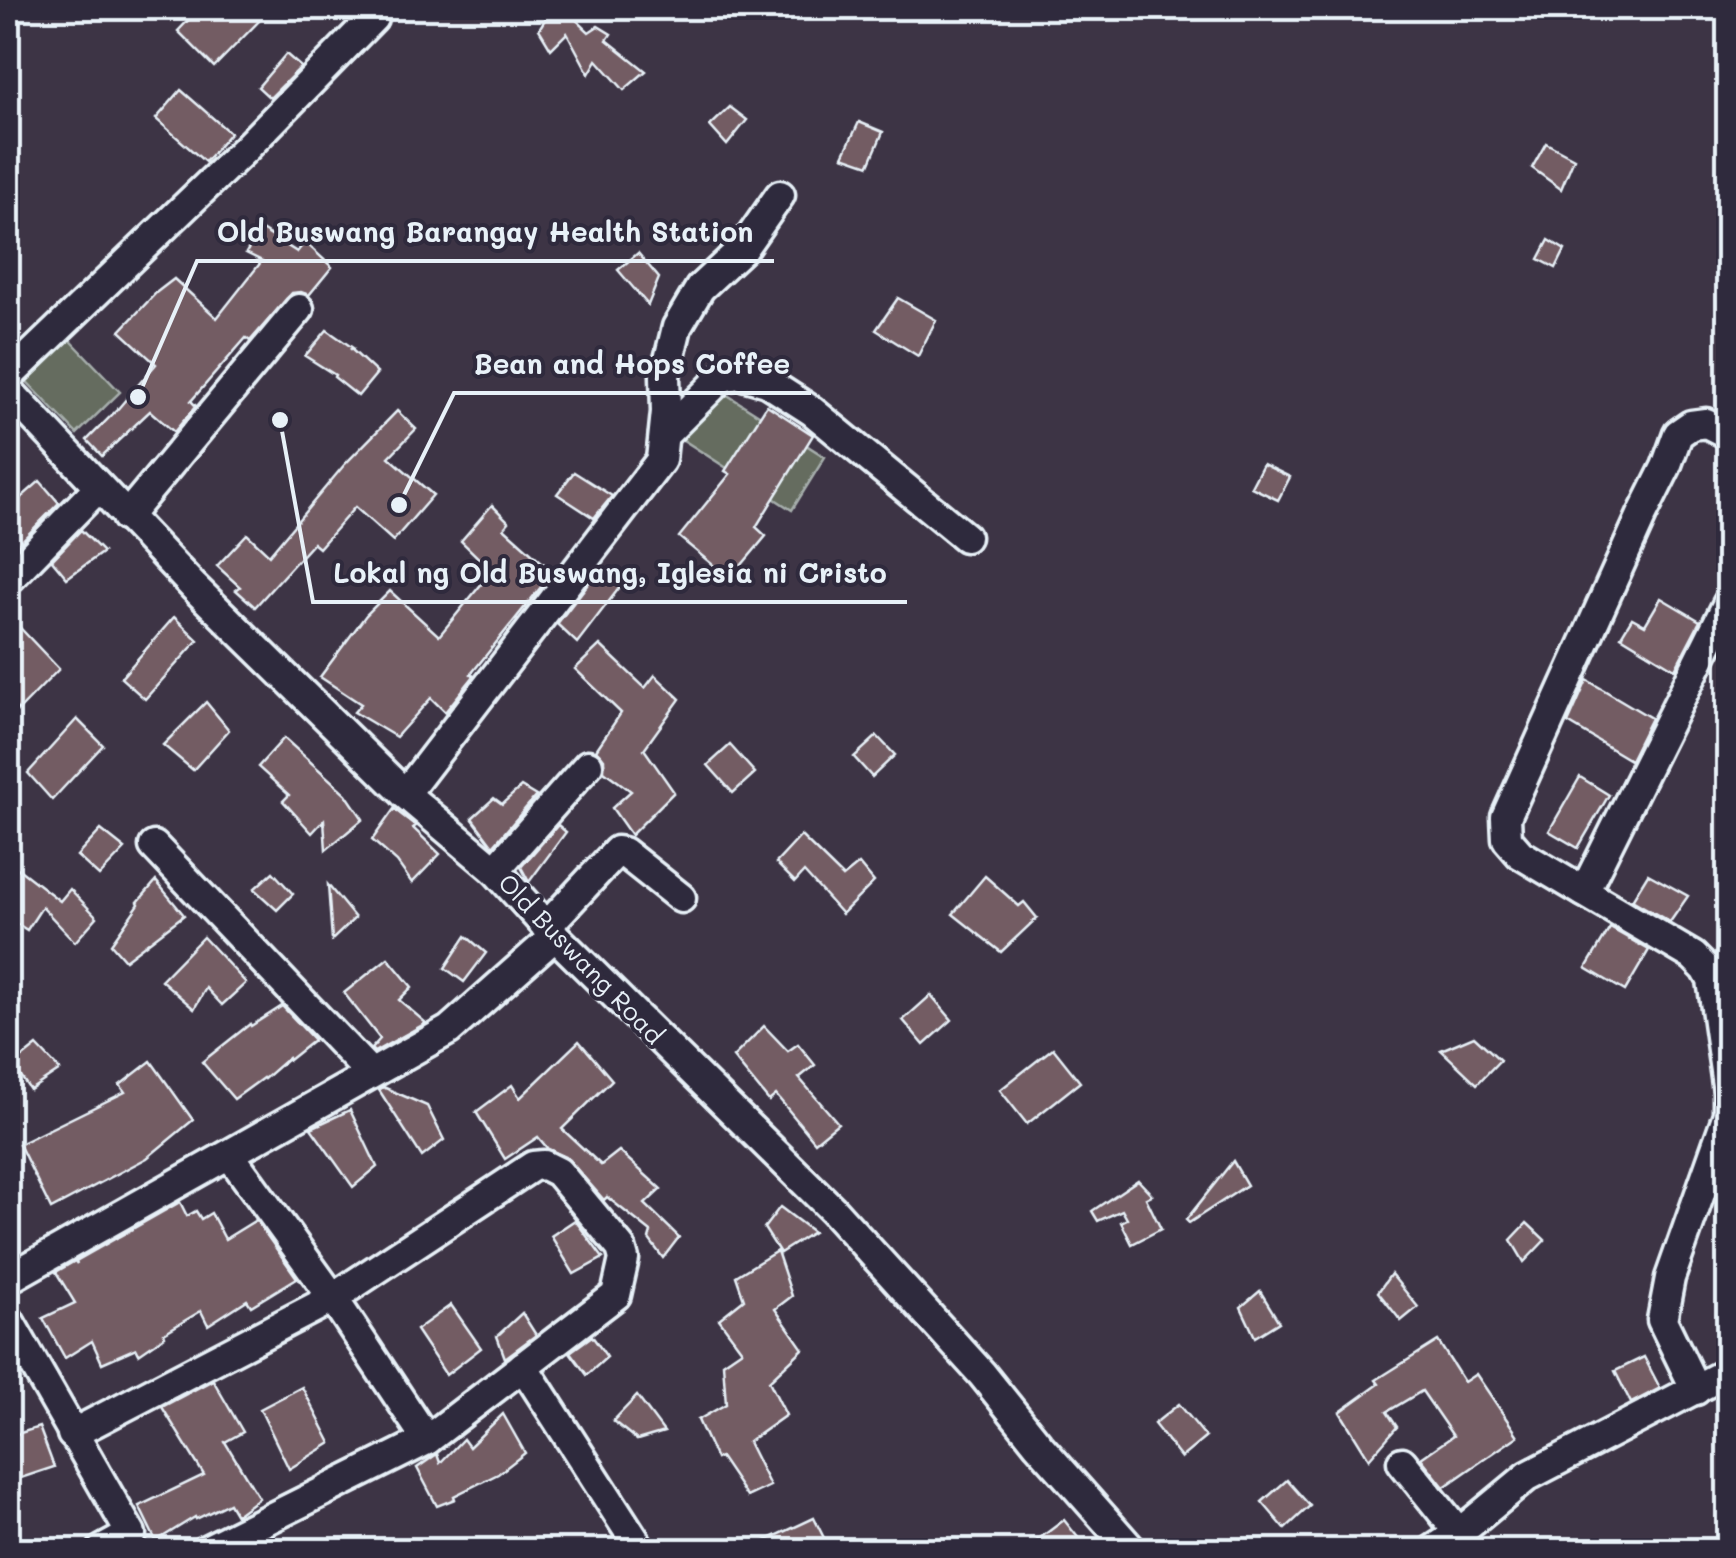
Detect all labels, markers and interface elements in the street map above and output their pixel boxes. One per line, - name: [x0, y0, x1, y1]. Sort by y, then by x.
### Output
- callout: Old Buswang Barangay Health Station: [197, 203, 774, 261]
- text: Old Buswang Barangay Health Station: [217, 213, 753, 250]
- callout: Bean and Hops Coffee: [454, 335, 811, 393]
- text: Bean and Hops Coffee: [474, 345, 790, 381]
- callout: Lokal ng Old Buswang, Iglesia ni Cristo: [313, 544, 907, 602]
- text: Lokal ng Old Buswang, Iglesia ni Cristo: [333, 554, 887, 590]
- street label: Old Buswang Road: [492, 866, 671, 1050]

